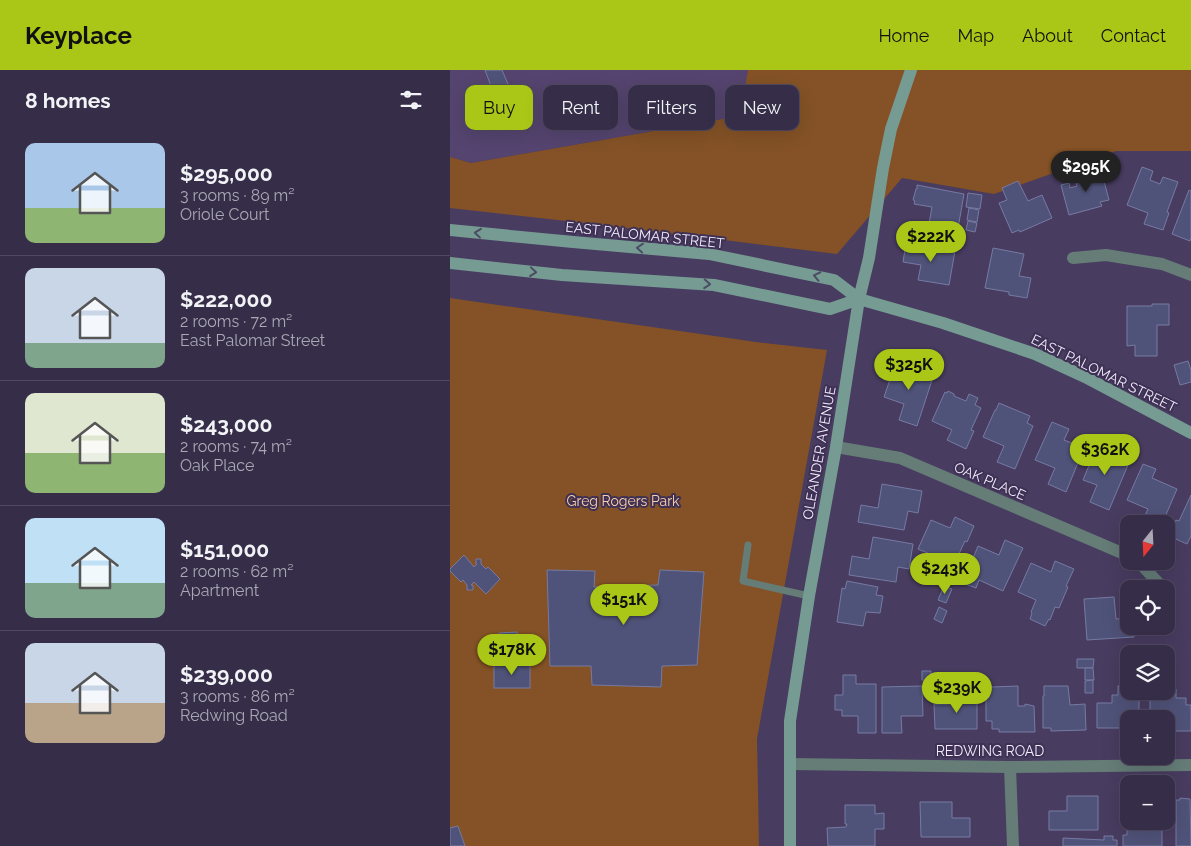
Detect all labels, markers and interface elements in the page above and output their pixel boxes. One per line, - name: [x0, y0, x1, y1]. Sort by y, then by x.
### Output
- text: Keyplace: [25, 21, 132, 50]
- text: Home: [878, 25, 929, 46]
- text: Map: [957, 25, 994, 46]
- text: About: [1022, 25, 1073, 46]
- text: Contact: [1101, 25, 1166, 46]
- chip: Buy: [465, 85, 533, 130]
- chip: Rent: [543, 85, 618, 130]
- chip: Filters: [628, 85, 715, 130]
- chip: New: [725, 85, 799, 130]
- icon: filters: [397, 86, 425, 114]
- text: 8 homes: [25, 88, 111, 113]
- pin: $295K: [1051, 150, 1121, 193]
- text: $295K: [1062, 157, 1110, 176]
- text: $295,000: [180, 161, 273, 186]
- icon: home: [65, 163, 125, 223]
- text: 3 rooms · 89 m²: [180, 186, 295, 205]
- text: Oriole Court: [180, 205, 269, 224]
- street label: EAST PALOMAR STREET: [565, 219, 726, 251]
- pin: $222K: [896, 220, 966, 263]
- text: $222K: [907, 227, 955, 246]
- one-way arrow: [474, 228, 482, 239]
- one-way arrow: [636, 243, 644, 254]
- one-way arrow: [530, 266, 538, 277]
- one-way arrow: [813, 271, 822, 282]
- one-way arrow: [704, 279, 712, 290]
- text: $222,000: [180, 287, 272, 312]
- icon: home: [65, 288, 125, 348]
- text: 2 rooms · 72 m²: [180, 312, 292, 331]
- text: East Palomar Street: [180, 331, 325, 350]
- street label: EAST PALOMAR STREET: [1029, 331, 1180, 415]
- pin: $325K: [874, 348, 944, 391]
- text: $325K: [885, 355, 933, 374]
- street label: OLEANDER AVENUE: [799, 385, 839, 521]
- text: $243,000: [180, 412, 272, 437]
- icon: home: [65, 413, 125, 473]
- pin: $362K: [1070, 434, 1140, 476]
- text: 2 rooms · 74 m²: [180, 437, 292, 456]
- text: $362K: [1081, 440, 1129, 459]
- text: Oak Place: [180, 456, 254, 475]
- street label: OAK PLACE: [952, 459, 1028, 503]
- park label: Greg Rogers Park: [566, 493, 680, 509]
- north arrow: [1120, 515, 1175, 570]
- map controls: [1120, 515, 1175, 830]
- text: $151,000: [180, 537, 269, 562]
- icon: home: [65, 538, 125, 598]
- pin: $243K: [910, 552, 980, 595]
- text: $243K: [921, 559, 969, 578]
- text: 2 rooms · 62 m²: [180, 562, 293, 581]
- button: locate: [1120, 580, 1175, 635]
- text: Apartment: [180, 581, 259, 600]
- pin: $151K: [589, 584, 659, 626]
- text: $151K: [601, 590, 647, 609]
- pin: $178K: [477, 634, 547, 676]
- text: $178K: [488, 640, 536, 659]
- button: layers: [1120, 645, 1175, 700]
- text: $239,000: [180, 662, 273, 687]
- icon: home: [65, 663, 125, 723]
- pin: $239K: [922, 672, 992, 714]
- text: $239K: [933, 678, 981, 697]
- text: 3 rooms · 86 m²: [180, 687, 295, 706]
- text: Redwing Road: [180, 706, 288, 725]
- button: +: [1120, 710, 1175, 765]
- street label: REDWING ROAD: [936, 743, 1044, 759]
- button: −: [1120, 775, 1175, 830]

